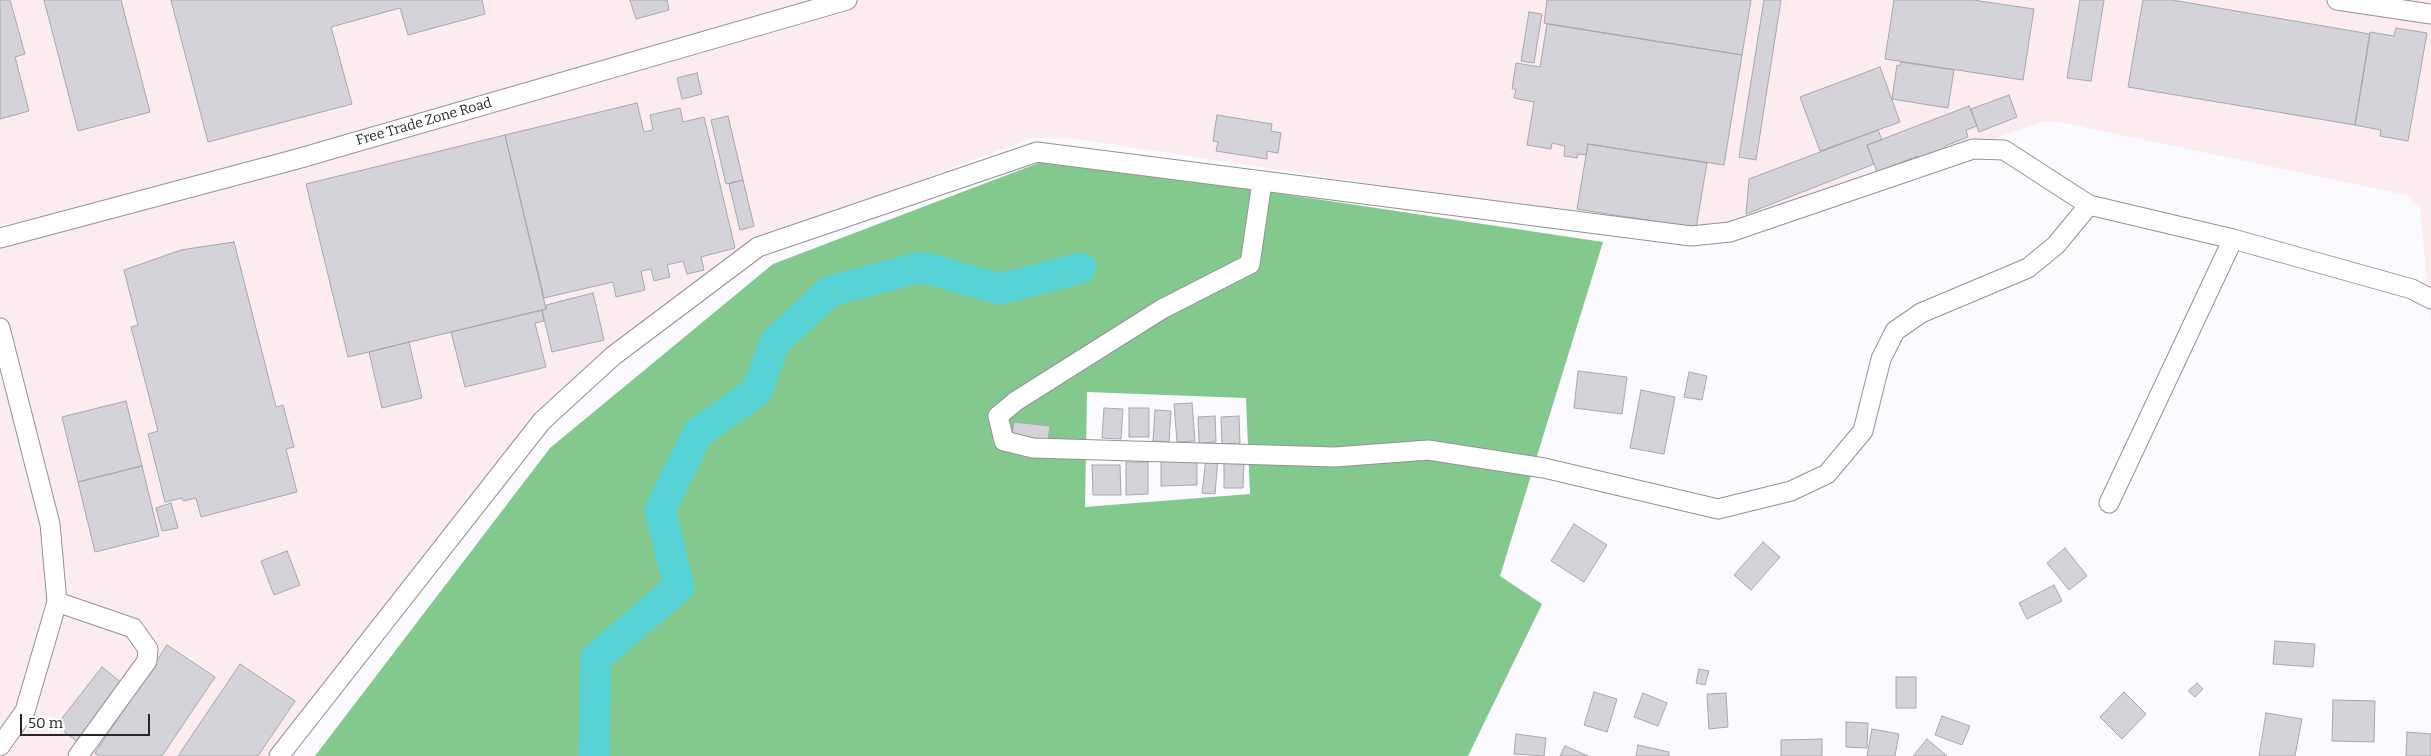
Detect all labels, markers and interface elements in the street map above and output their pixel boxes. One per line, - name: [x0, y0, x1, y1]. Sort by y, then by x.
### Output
- street label: Free Trade Zone Road: [354, 95, 494, 149]
- scale bar: [22, 704, 152, 736]
- text: 50 m: [28, 714, 63, 732]

